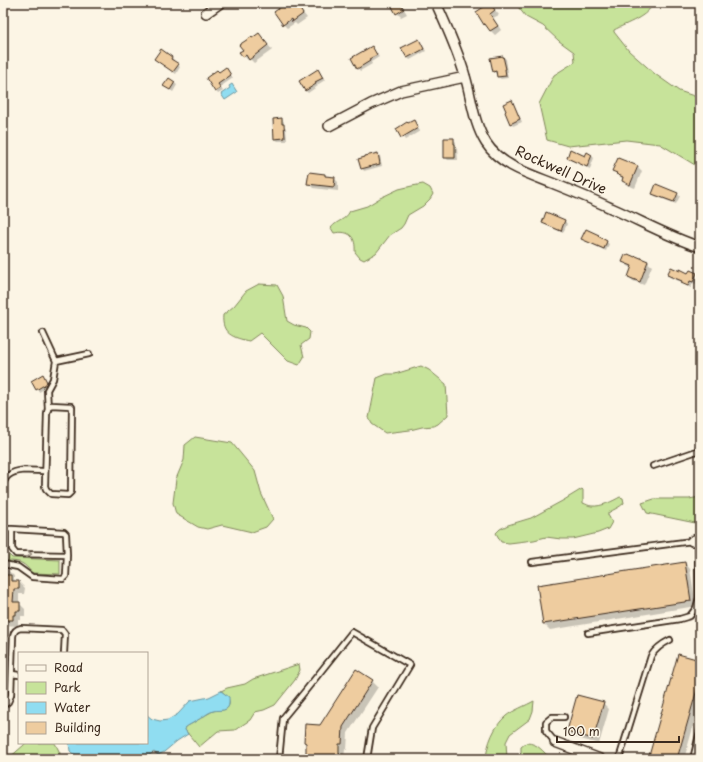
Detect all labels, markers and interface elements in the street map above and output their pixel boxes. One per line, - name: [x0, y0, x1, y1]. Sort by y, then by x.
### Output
- street label: Rockwell Drive: [512, 140, 610, 199]
- one-way arrow: [26, 550, 32, 558]
- legend: [18, 652, 148, 744]
- text: Road: [54, 658, 83, 676]
- text: Park: [54, 678, 81, 696]
- text: Water: [54, 698, 91, 716]
- text: Building: [54, 718, 101, 736]
- scale bar: [557, 718, 679, 744]
- text: 100 m: [563, 722, 600, 740]

